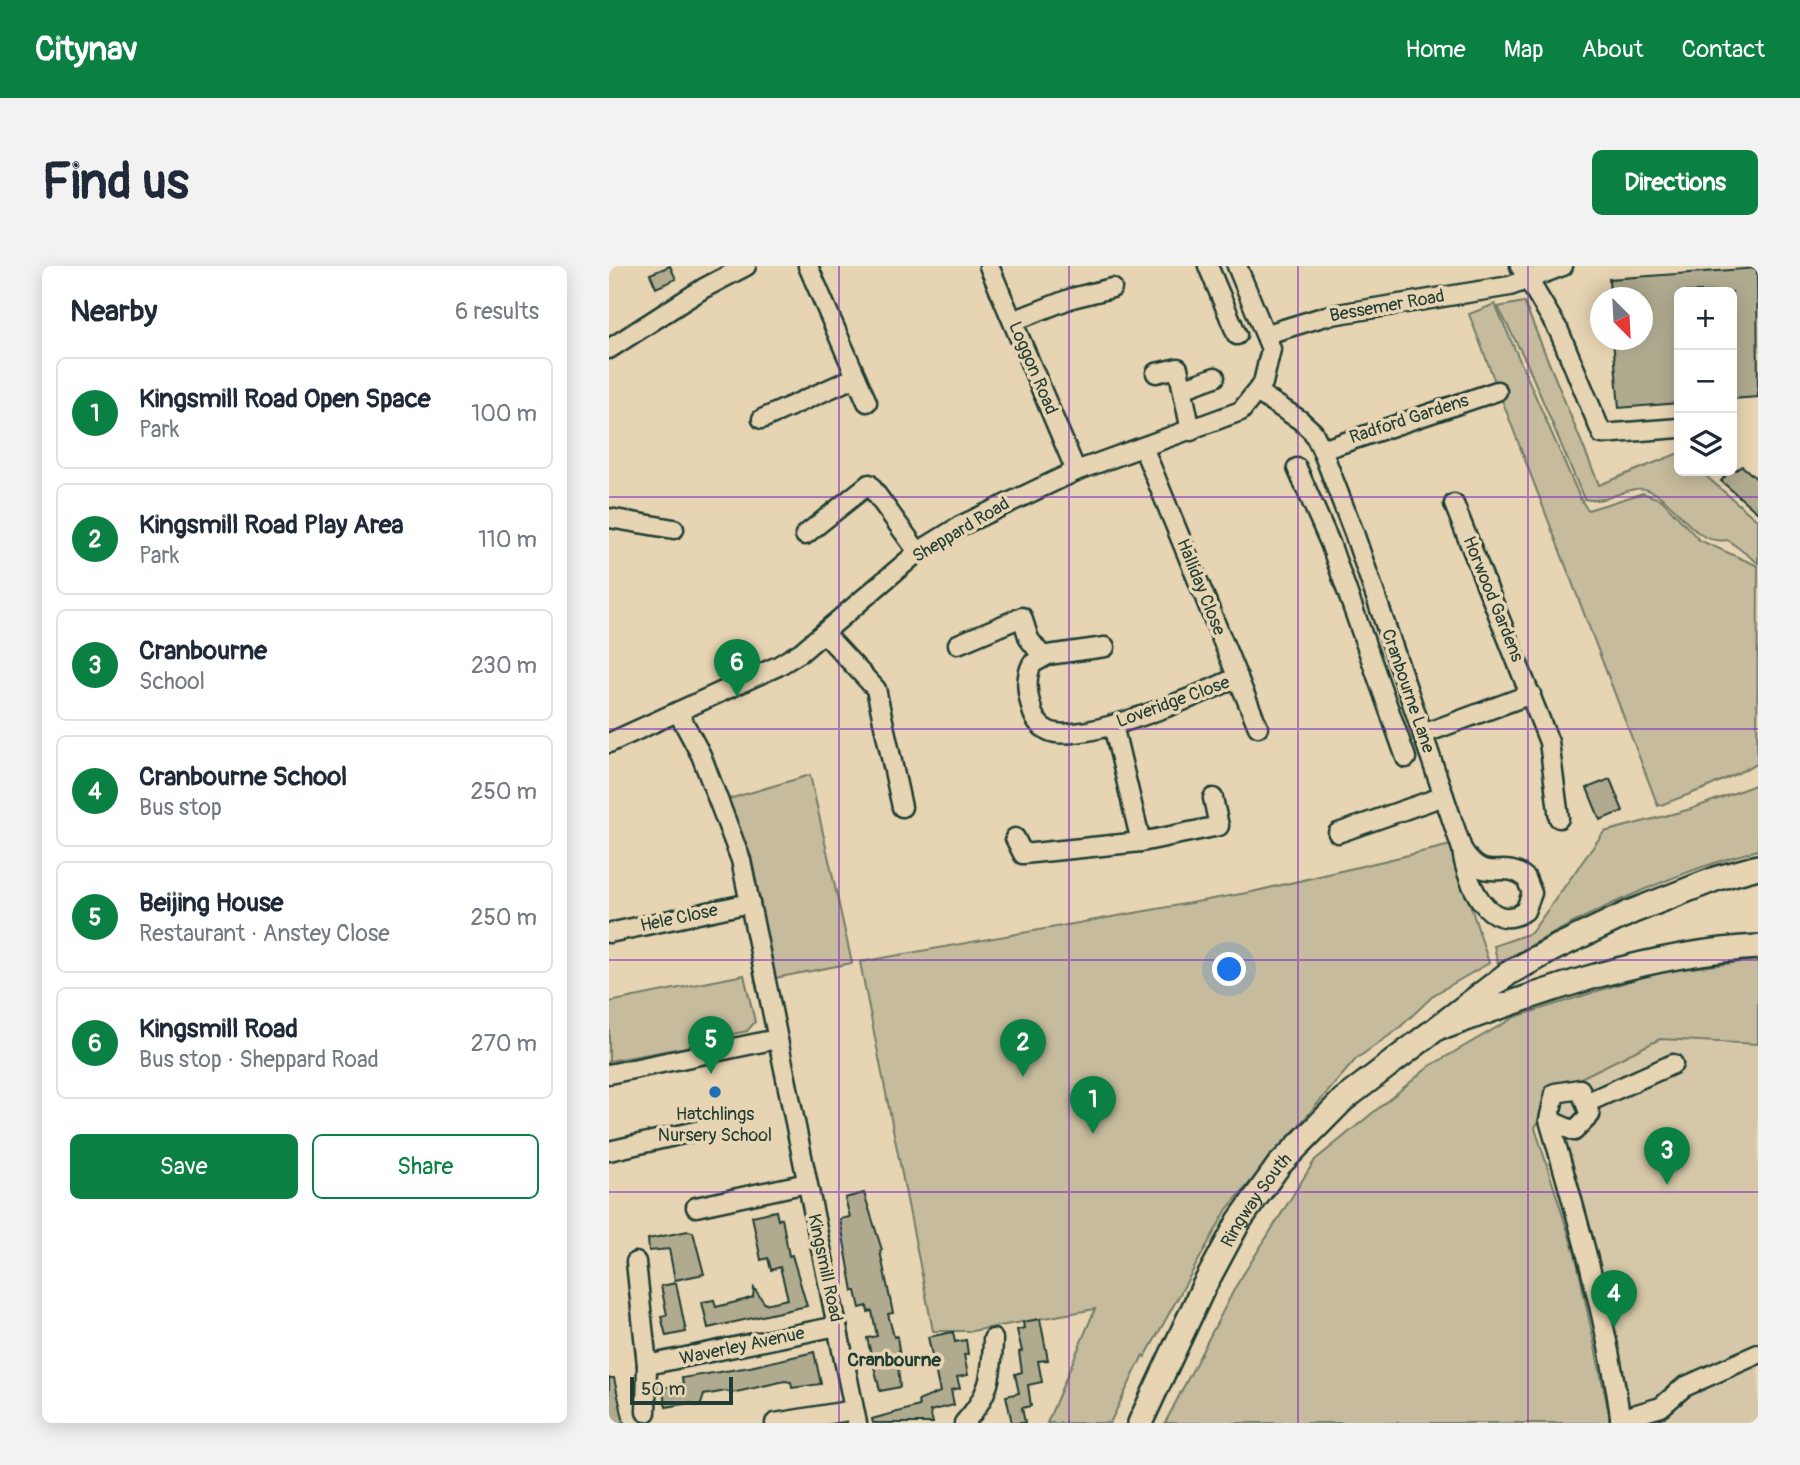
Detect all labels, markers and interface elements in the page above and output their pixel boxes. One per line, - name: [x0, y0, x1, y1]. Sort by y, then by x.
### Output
- text: Citynav: [35, 29, 138, 70]
- text: Home: [1405, 35, 1466, 64]
- text: Map: [1504, 35, 1544, 64]
- text: About: [1582, 35, 1644, 64]
- text: Contact: [1682, 35, 1765, 64]
- button: Directions: [1592, 150, 1758, 215]
- text: Find us: [42, 152, 189, 213]
- street label: Bessemer Road: [1328, 285, 1446, 327]
- north arrow: [1590, 287, 1653, 350]
- map controls: [1674, 287, 1737, 476]
- button: +: [1674, 287, 1737, 350]
- text: Nearby: [70, 293, 157, 330]
- text: 6 results: [455, 297, 539, 326]
- street label: Loggon Road: [1003, 318, 1063, 418]
- button: −: [1674, 350, 1737, 413]
- text: Kingsmill Road Open Space: [139, 383, 431, 415]
- street label: Radford Gardens: [1346, 389, 1472, 449]
- text: 1: [91, 399, 100, 428]
- text: 100 m: [471, 399, 537, 428]
- button: layers: [1674, 413, 1737, 476]
- text: Park: [139, 415, 179, 444]
- street label: Sheppard Road: [908, 492, 1014, 568]
- text: Kingsmill Road Play Area: [139, 509, 404, 541]
- text: 2: [89, 525, 101, 554]
- text: 110 m: [478, 525, 537, 554]
- street label: Horwood Gardens: [1457, 533, 1529, 665]
- street label: Halliday Close: [1171, 535, 1231, 639]
- text: Park: [139, 541, 179, 570]
- street label: Cranbourne Lane: [1376, 626, 1440, 756]
- text: Cranbourne: [139, 635, 267, 667]
- pin: 6: [714, 639, 760, 697]
- text: 3: [89, 651, 101, 680]
- text: 230 m: [471, 651, 537, 680]
- text: School: [139, 667, 205, 696]
- street label: Loveridge Close: [1113, 671, 1233, 733]
- text: Cranbourne School: [139, 761, 347, 793]
- text: 4: [88, 777, 102, 806]
- text: 250 m: [471, 777, 537, 806]
- text: Bus stop: [139, 793, 222, 822]
- text: Beijing House: [139, 887, 283, 919]
- street label: Hele Close: [638, 899, 720, 937]
- text: 5: [89, 903, 101, 932]
- text: 250 m: [471, 903, 537, 932]
- text: Restaurant · Anstey Close: [139, 919, 390, 948]
- your location: [1212, 952, 1246, 986]
- text: Kingsmill Road: [139, 1013, 298, 1045]
- pin: 5: [688, 1016, 734, 1074]
- pin: 2: [1000, 1019, 1046, 1077]
- text: 6: [88, 1029, 102, 1058]
- text: 270 m: [471, 1029, 537, 1058]
- text: Bus stop · Sheppard Road: [139, 1045, 379, 1074]
- pin: 1: [1070, 1076, 1116, 1134]
- marker: Hatchlings Nursery School: [707, 1084, 723, 1100]
- place label: Hatchlings Nursery School: [658, 1103, 772, 1147]
- pin: 3: [1644, 1127, 1690, 1185]
- button: Save: [70, 1134, 298, 1199]
- button: Share: [312, 1134, 539, 1199]
- street label: Ringway South: [1216, 1148, 1296, 1251]
- street label: Kingsmill Road: [802, 1212, 848, 1324]
- pin: 4: [1591, 1270, 1637, 1328]
- street label: Waverley Avenue: [677, 1322, 807, 1370]
- district label: Cranbourne: [847, 1348, 941, 1372]
- scale bar: [630, 1374, 733, 1406]
- text: 50 m: [641, 1377, 685, 1401]

